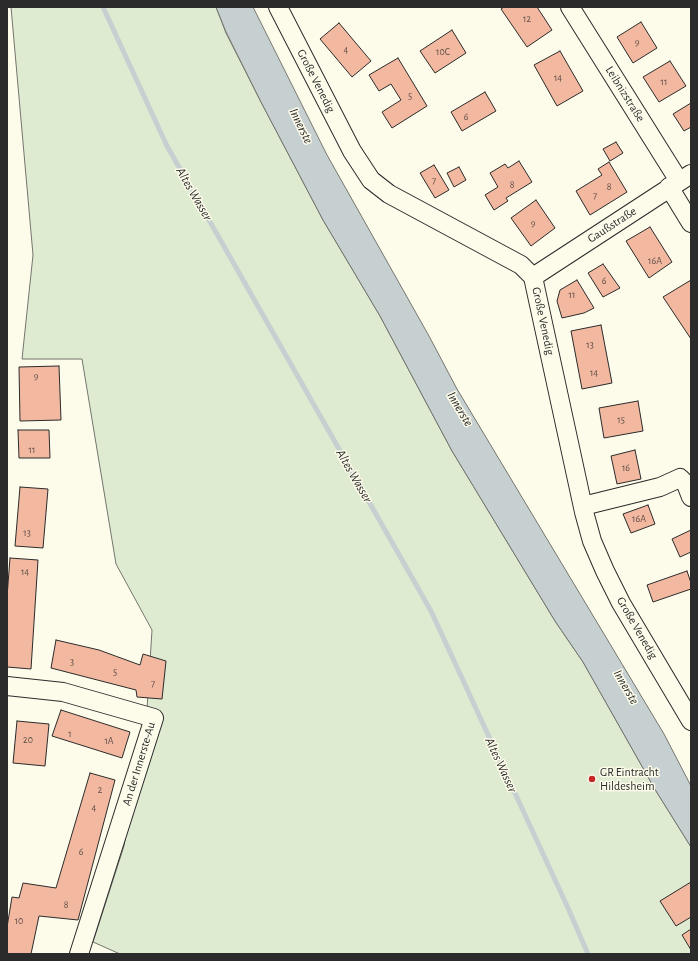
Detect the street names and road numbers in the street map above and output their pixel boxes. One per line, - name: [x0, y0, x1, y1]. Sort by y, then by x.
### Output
- street label: Große Venedig: [294, 47, 338, 115]
- street label: Leibnizstraße: [602, 63, 648, 125]
- street label: Gaußstraße: [585, 204, 639, 246]
- street label: Große Venedig: [529, 286, 557, 356]
- street label: Große Venedig: [613, 594, 661, 662]
- street label: An der Innerste-Au: [119, 720, 159, 808]

